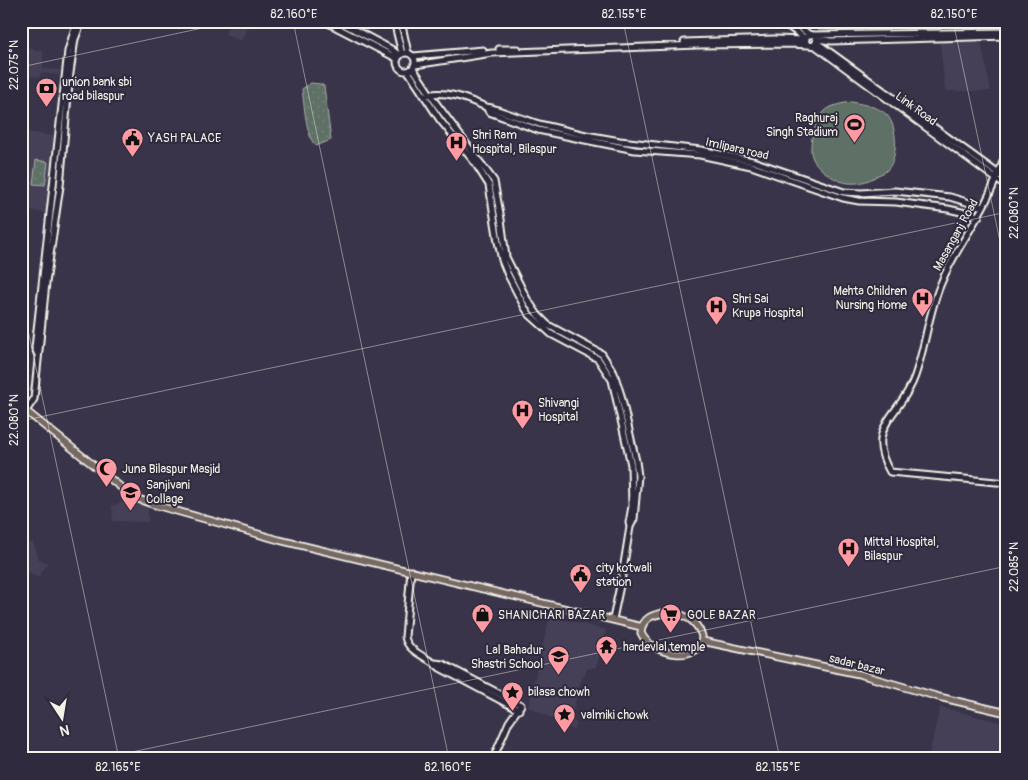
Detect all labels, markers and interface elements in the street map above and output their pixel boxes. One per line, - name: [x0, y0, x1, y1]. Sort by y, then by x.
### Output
- text: 82.160°E: [271, 7, 317, 22]
- text: 82.155°E: [602, 7, 646, 22]
- text: 82.150°E: [931, 7, 977, 22]
- text: 22.075°N: [7, 40, 22, 90]
- place label: union bank sbi road bilaspur: [62, 75, 132, 104]
- bank icon: union bank sbi road bilaspur: [34, 77, 58, 108]
- street label: Link Road: [892, 89, 940, 129]
- place label: Raghuraj Singh Stadium: [766, 111, 838, 140]
- sports icon: Raghuraj Singh Stadium: [842, 113, 866, 144]
- public building icon: YASH PALACE: [120, 126, 144, 157]
- place label: Shri Ram Hospital, Bilaspur: [472, 128, 558, 157]
- hospital icon: Shri Ram Hospital, Bilaspur: [444, 130, 468, 161]
- place label: YASH PALACE: [147, 131, 221, 146]
- street label: Imlipara road: [704, 134, 770, 164]
- text: 22.080°N: [1007, 187, 1022, 239]
- street label: Masanganj Road: [930, 196, 982, 274]
- place label: Mehta Children Nursing Home: [833, 284, 907, 313]
- hospital icon: Mehta Children Nursing Home: [911, 286, 935, 317]
- place label: Shri Sai Krupa Hospital: [732, 292, 804, 321]
- hospital icon: Shri Sai Krupa Hospital: [704, 294, 728, 325]
- text: 22.080°N: [7, 394, 22, 446]
- place label: Shivangi Hospital: [538, 396, 579, 425]
- hospital icon: Shivangi Hospital: [510, 398, 534, 429]
- mosque icon: Juna Bilaspur Masjid: [94, 457, 118, 488]
- place label: Juna Bilaspur Masjid: [122, 462, 221, 477]
- place label: Sanjivani Collage: [146, 478, 190, 507]
- school or university icon: Sanjivani Collage: [118, 480, 142, 511]
- place label: Mittal Hospital, Bilaspur: [864, 535, 939, 564]
- hospital icon: Mittal Hospital, Bilaspur: [836, 537, 860, 568]
- text: 22.085°N: [1007, 542, 1022, 592]
- place label: city kotwali station: [596, 561, 652, 590]
- public building icon: city kotwali station: [568, 563, 592, 594]
- shop icon: SHANICHARI BAZAR: [470, 603, 494, 634]
- supermarket icon: GOLE BAZAR: [659, 603, 683, 634]
- place label: SHANICHARI BAZAR: [498, 608, 605, 623]
- place label: GOLE BAZAR: [687, 608, 756, 623]
- temple icon: hardevlal temple: [595, 635, 619, 666]
- place label: hardevlal temple: [623, 640, 705, 655]
- place label: Lal Bahadur Shastri School: [471, 643, 544, 672]
- school or university icon: Lal Bahadur Shastri School: [547, 645, 571, 676]
- street label: sadar bazar: [828, 651, 887, 679]
- place icon: bilasa chowh: [500, 680, 524, 711]
- place label: bilasa chowh: [528, 685, 590, 700]
- north arrow: [38, 692, 88, 742]
- place icon: valmiki chowk: [553, 703, 577, 734]
- place label: valmiki chowk: [580, 708, 649, 723]
- text: N: [58, 721, 71, 740]
- text: 82.165°E: [95, 760, 141, 775]
- text: 82.160°E: [425, 760, 471, 775]
- text: 82.155°E: [756, 760, 800, 775]

